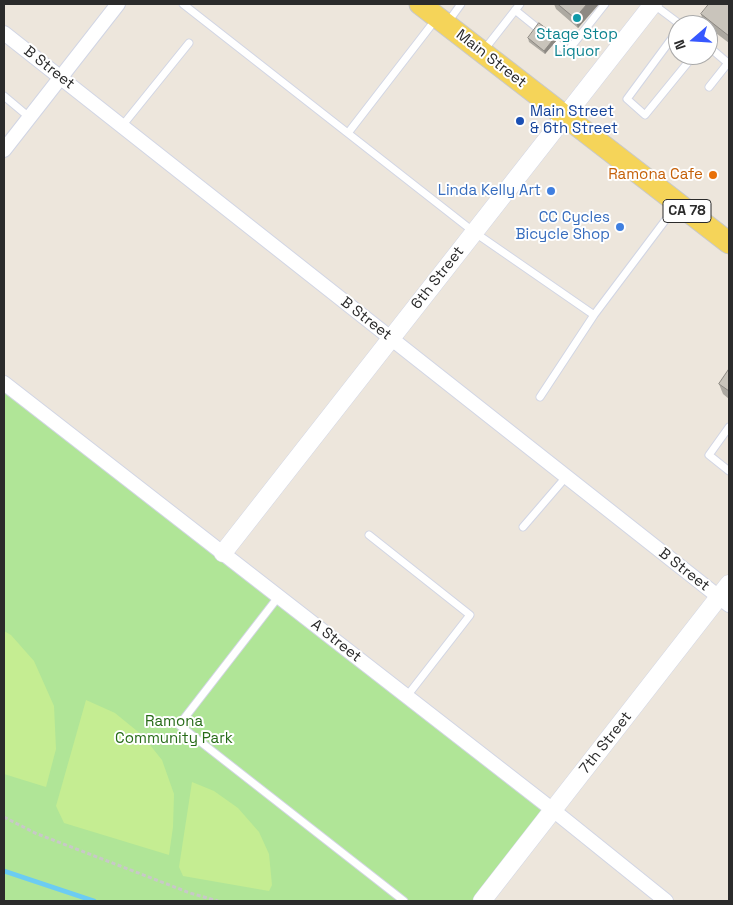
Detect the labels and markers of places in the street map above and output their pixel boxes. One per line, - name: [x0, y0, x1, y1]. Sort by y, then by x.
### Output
- marker: Stage Stop Liquor: [571, 12, 583, 24]
- place label: Stage Stop Liquor: [536, 26, 618, 61]
- place label: Main Street & 6th Street: [530, 103, 618, 138]
- marker: Main Street & 6th Street: [514, 115, 526, 127]
- place label: Ramona Cafe: [608, 166, 703, 184]
- marker: Ramona Cafe: [707, 169, 719, 181]
- place label: Linda Kelly Art: [438, 182, 541, 200]
- marker: Linda Kelly Art: [545, 185, 557, 197]
- place label: CC Cycles Bicycle Shop: [516, 209, 610, 244]
- marker: CC Cycles Bicycle Shop: [614, 221, 626, 233]

